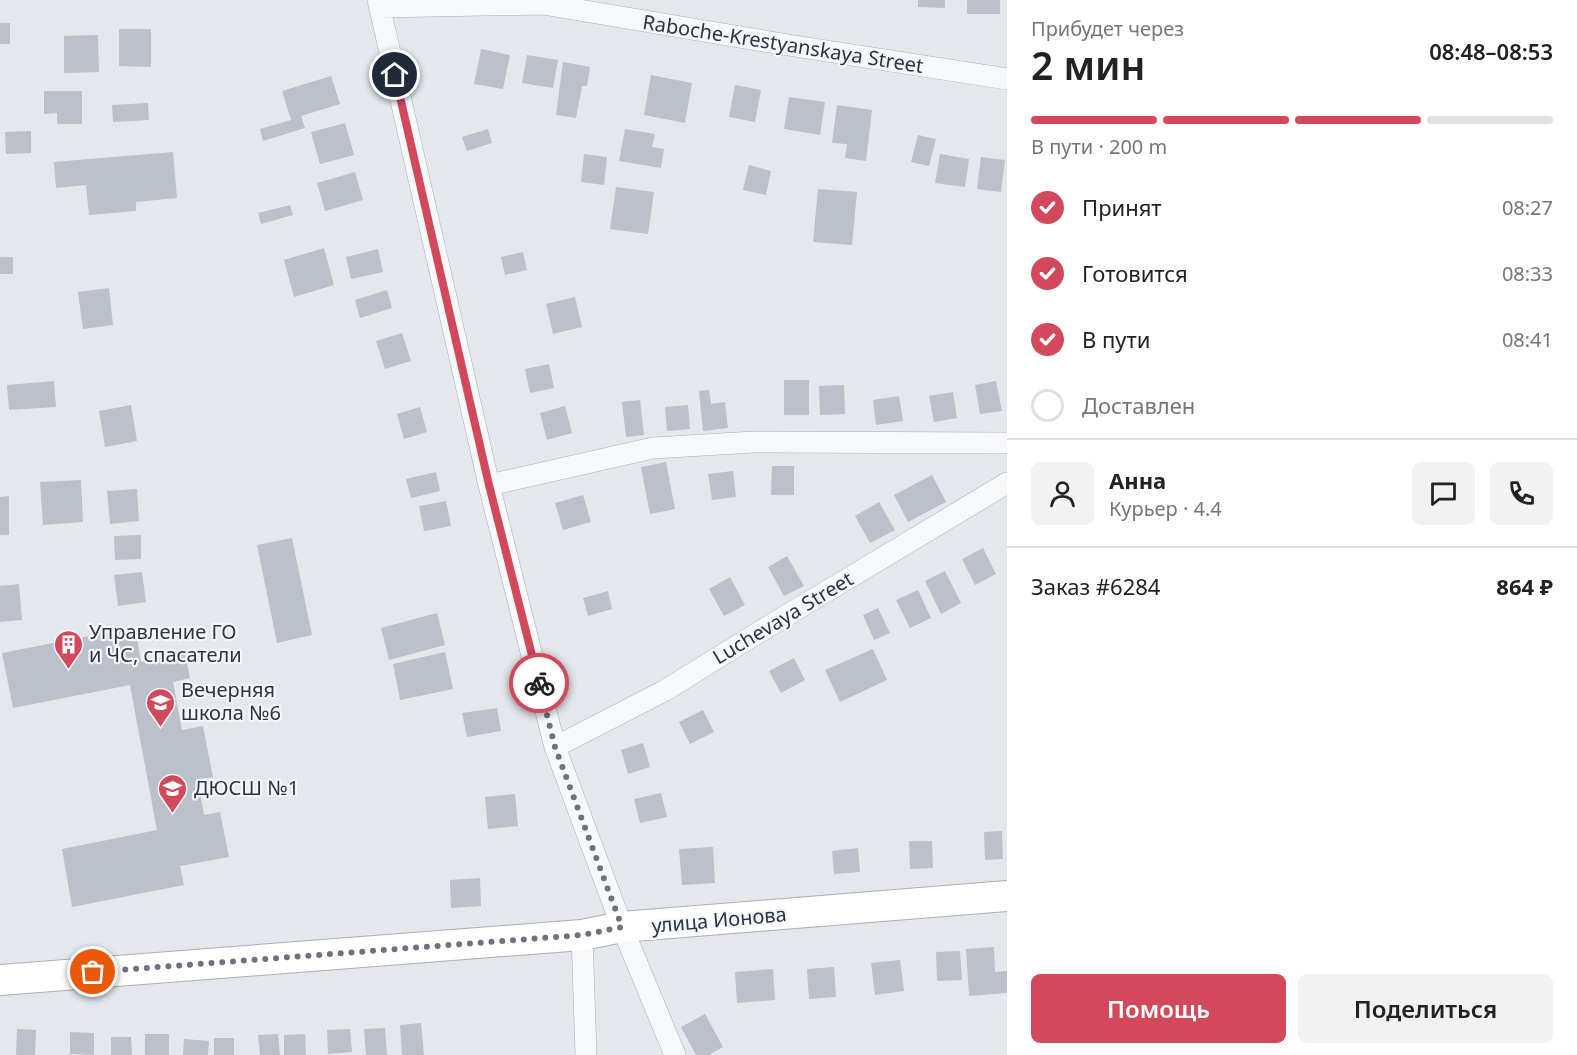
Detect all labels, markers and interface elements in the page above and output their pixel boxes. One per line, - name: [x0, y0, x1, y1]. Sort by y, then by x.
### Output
- street label: Raboche-Krestyanskaya Street: [641, 8, 925, 79]
- text: Прибудет через: [1031, 15, 1184, 42]
- text: 08:48–08:53: [1429, 36, 1553, 66]
- text: 2 мин: [1031, 38, 1146, 91]
- pin: [369, 49, 420, 100]
- icon: home: [378, 58, 411, 91]
- text: В пути · 200 m: [1031, 133, 1167, 160]
- icon: check: [1031, 191, 1064, 224]
- text: Принят: [1082, 192, 1162, 222]
- text: 08:27: [1502, 194, 1553, 221]
- icon: check: [1031, 257, 1064, 290]
- text: Готовится: [1082, 258, 1188, 288]
- text: 08:33: [1502, 260, 1553, 287]
- icon: check: [1031, 323, 1064, 356]
- text: В пути: [1082, 324, 1150, 354]
- text: 08:41: [1502, 326, 1553, 353]
- text: Доставлен: [1082, 390, 1195, 420]
- button: person: [1031, 462, 1094, 525]
- button: chat: [1412, 462, 1475, 525]
- button: phone: [1490, 462, 1553, 525]
- text: Анна: [1109, 465, 1166, 495]
- text: Курьер · 4.4: [1109, 495, 1222, 522]
- street label: Luchevaya Street: [707, 565, 858, 670]
- text: Заказ #6284: [1031, 571, 1160, 601]
- text: 864 ₽: [1496, 571, 1553, 601]
- place label: Управление ГО и ЧС, спасатели: [89, 618, 242, 668]
- building icon: Управление ГО и ЧС, спасатели: [52, 628, 84, 670]
- courier: [509, 653, 569, 713]
- icon: bike: [523, 667, 556, 700]
- place label: Вечерняя школа №6: [181, 676, 281, 726]
- school or university icon: Вечерняя школа №6: [144, 686, 176, 728]
- school or university icon: ДЮСШ №1: [157, 772, 189, 814]
- place label: ДЮСШ №1: [194, 774, 299, 801]
- street label: улица Ионова: [650, 900, 788, 939]
- pin: [67, 946, 118, 997]
- icon: bag: [76, 955, 109, 988]
- button: Помощь: [1031, 974, 1286, 1043]
- button: Поделиться: [1298, 974, 1553, 1043]

